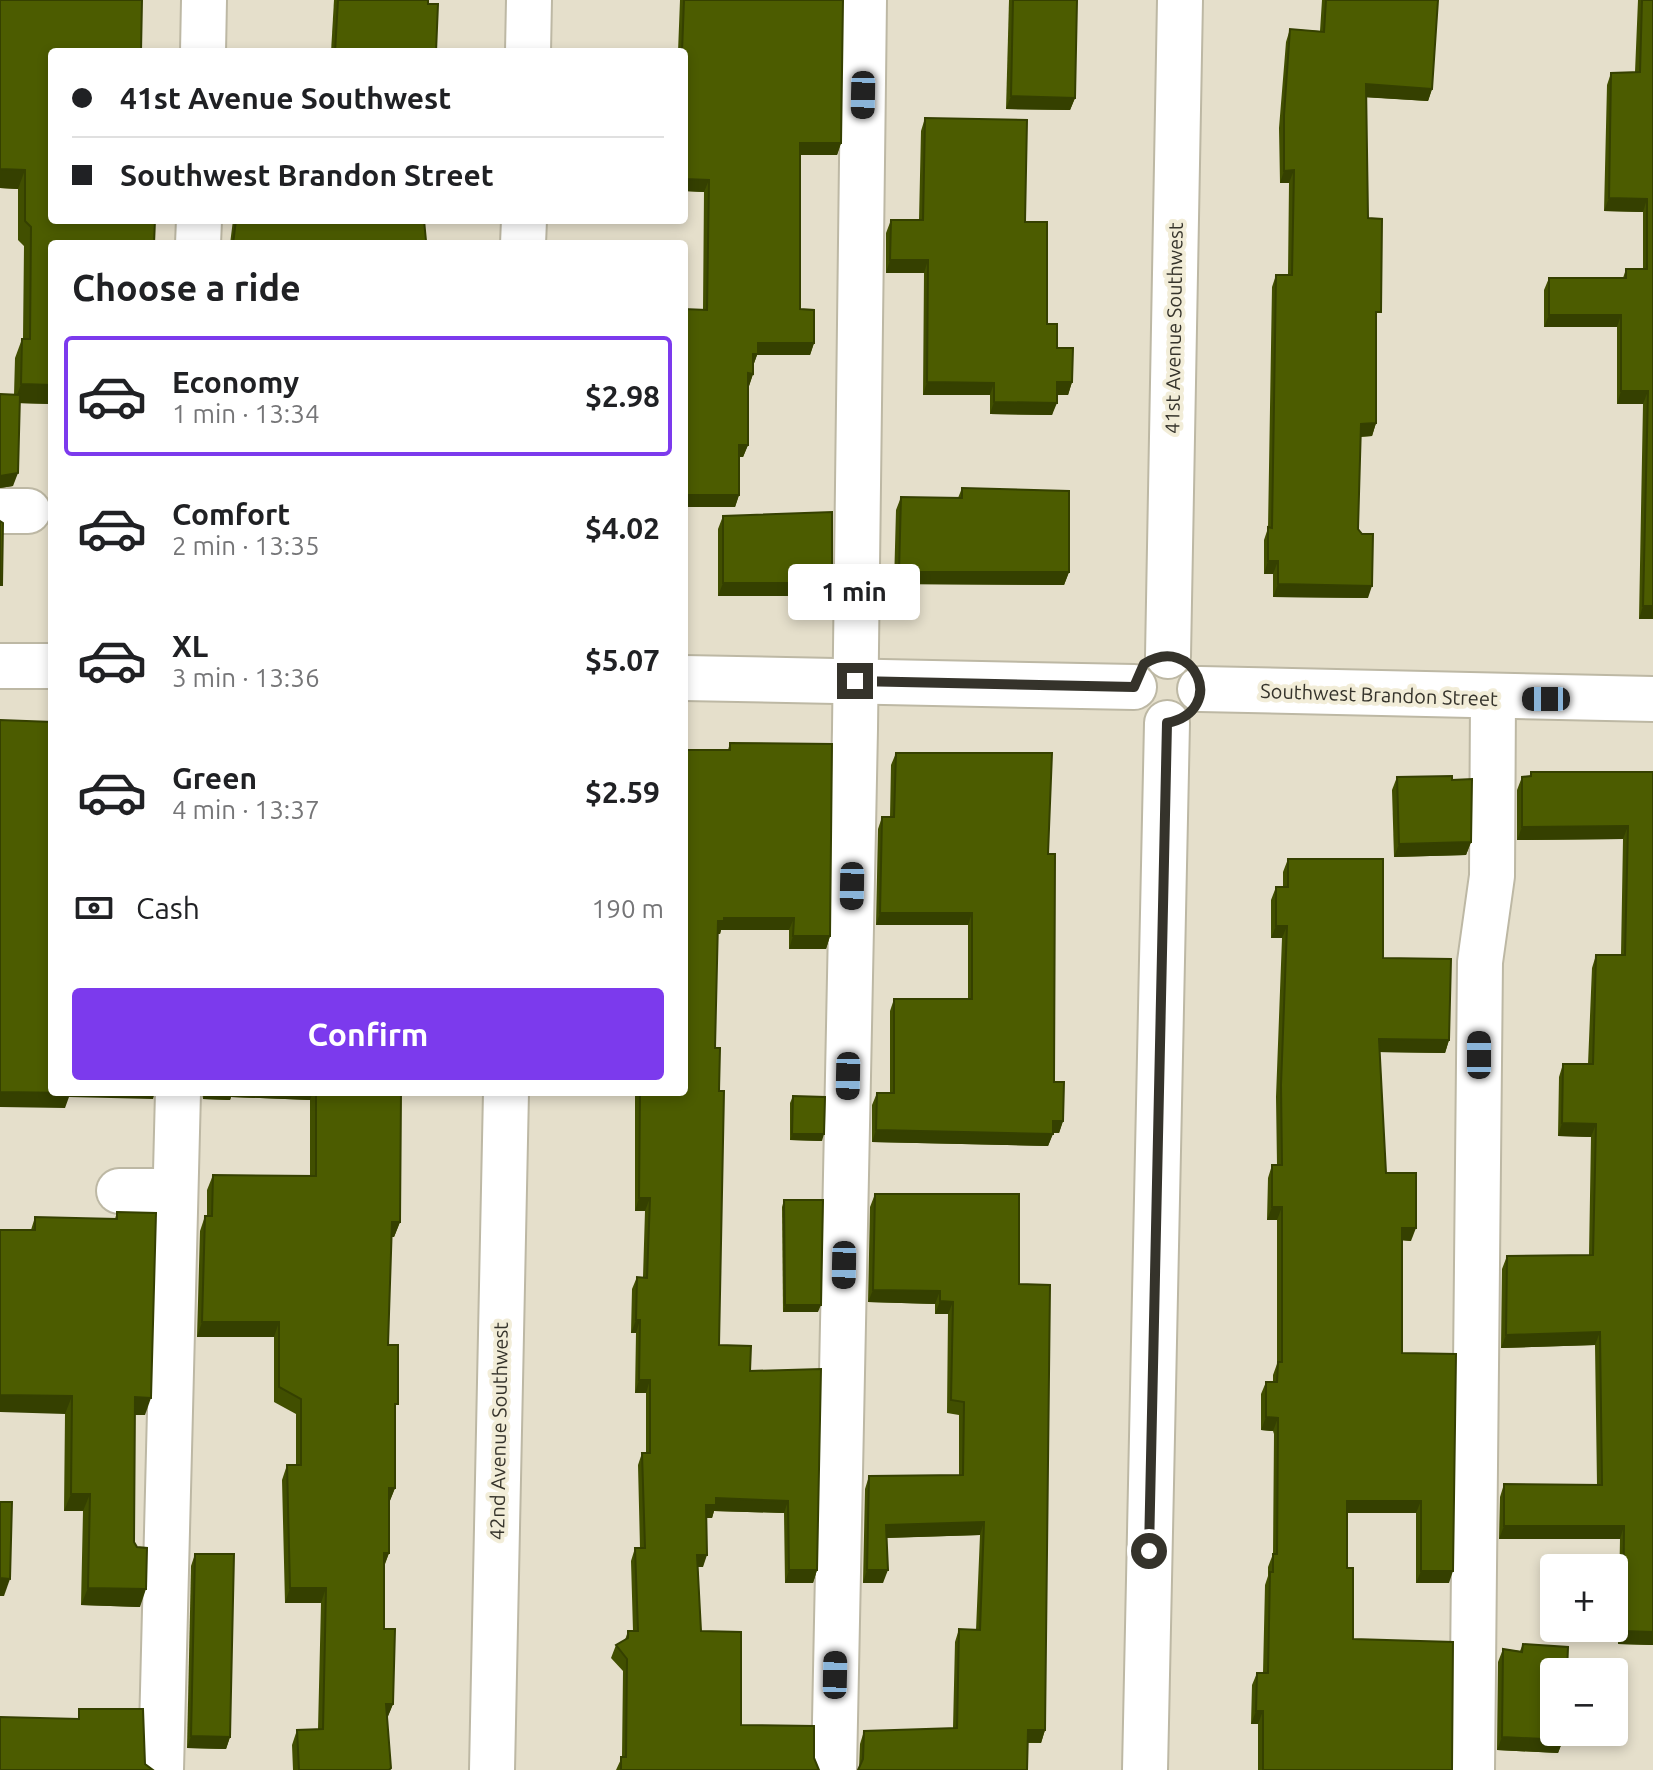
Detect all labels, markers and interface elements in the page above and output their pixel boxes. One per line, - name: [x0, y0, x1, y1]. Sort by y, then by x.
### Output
- car: [851, 71, 875, 119]
- text: 41st Avenue Southwest: [120, 81, 451, 115]
- text: Southwest Brandon Street: [120, 158, 494, 192]
- street label: 41st Avenue Southwest: [1160, 222, 1187, 434]
- text: Choose a ride: [72, 267, 301, 308]
- icon: car: [76, 360, 148, 432]
- text: Economy: [172, 365, 299, 399]
- text: $2.98: [585, 379, 660, 413]
- text: 1 min · 13:34: [172, 399, 320, 428]
- icon: car: [76, 492, 148, 564]
- text: Comfort: [172, 497, 290, 531]
- text: $4.02: [585, 511, 660, 545]
- text: 2 min · 13:35: [172, 531, 320, 560]
- callout: 1 min: [789, 565, 921, 621]
- text: 1 min: [821, 577, 887, 606]
- icon: car: [76, 624, 148, 696]
- text: XL: [172, 629, 208, 663]
- text: $5.07: [585, 643, 660, 677]
- text: 3 min · 13:36: [172, 663, 320, 692]
- route end: [837, 663, 873, 699]
- street label: Southwest Brandon Street: [1260, 679, 1498, 710]
- car: [1522, 687, 1570, 711]
- icon: car: [76, 756, 148, 828]
- text: Green: [172, 761, 257, 795]
- text: $2.59: [585, 775, 660, 809]
- text: 4 min · 13:37: [172, 795, 320, 824]
- car: [840, 862, 864, 910]
- icon: cash: [72, 886, 116, 930]
- text: Cash: [136, 891, 200, 925]
- text: 190 m: [592, 894, 664, 923]
- button: Confirm: [72, 988, 664, 1080]
- car: [1467, 1031, 1491, 1079]
- car: [836, 1052, 860, 1100]
- car: [832, 1241, 856, 1289]
- street label: 42nd Avenue Southwest: [485, 1322, 512, 1540]
- route start: [1131, 1533, 1167, 1569]
- map controls: [1540, 1554, 1628, 1746]
- button: +: [1540, 1554, 1628, 1642]
- car: [823, 1651, 847, 1699]
- button: −: [1540, 1658, 1628, 1746]

